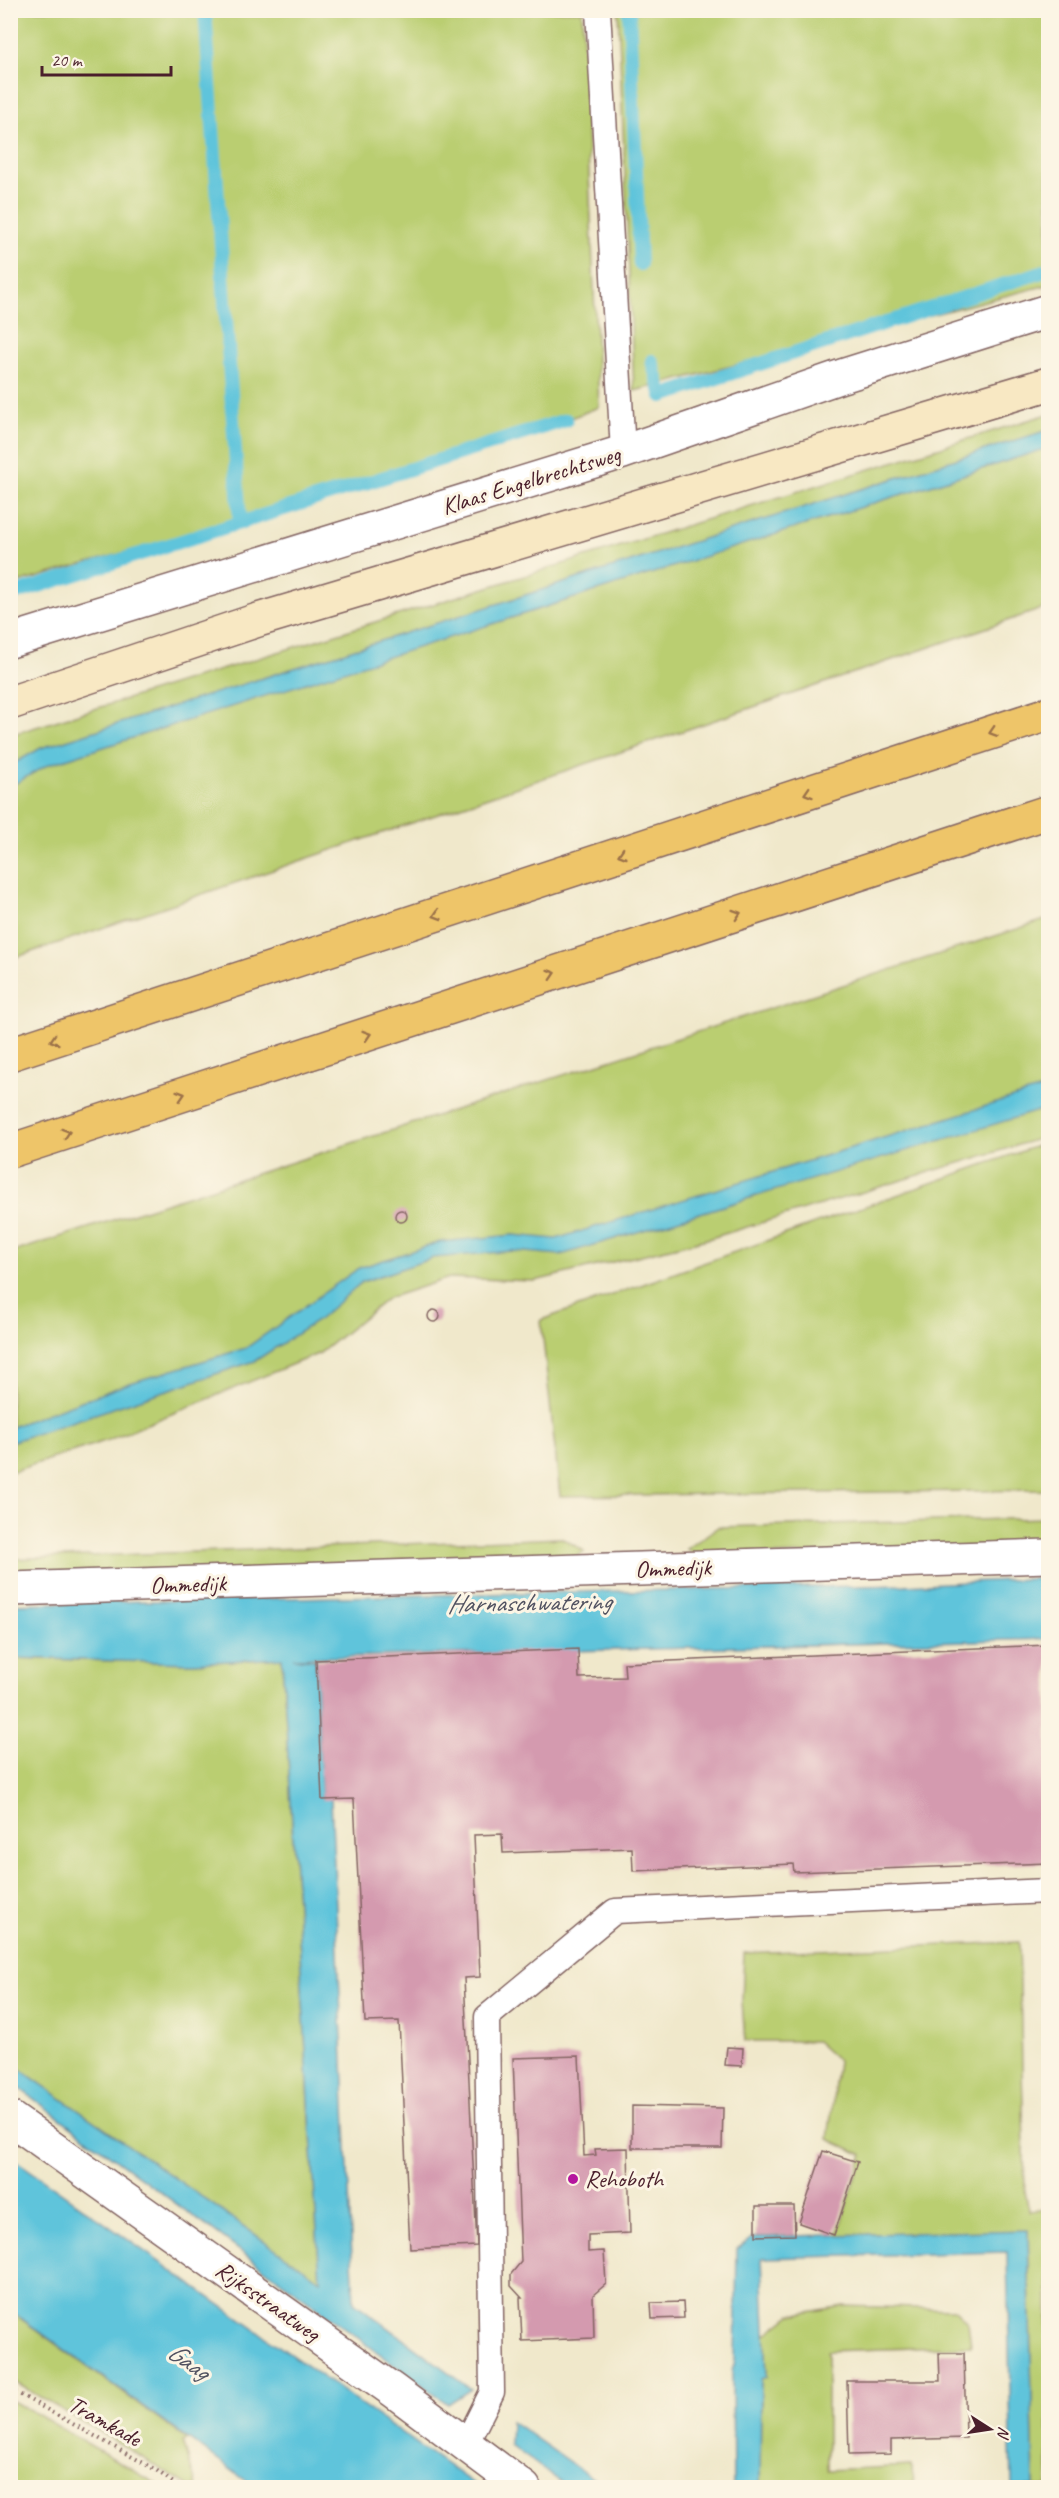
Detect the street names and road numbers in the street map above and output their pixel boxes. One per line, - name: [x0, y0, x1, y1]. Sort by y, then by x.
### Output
- street label: Klaas Engelbrechtsweg: [438, 438, 625, 521]
- street label: Ommedijk: [635, 1552, 714, 1584]
- street label: Ommedijk: [150, 1568, 229, 1600]
- street label: Rijksstraatweg: [210, 2254, 327, 2349]
- street label: Tramkade: [63, 2389, 148, 2454]

